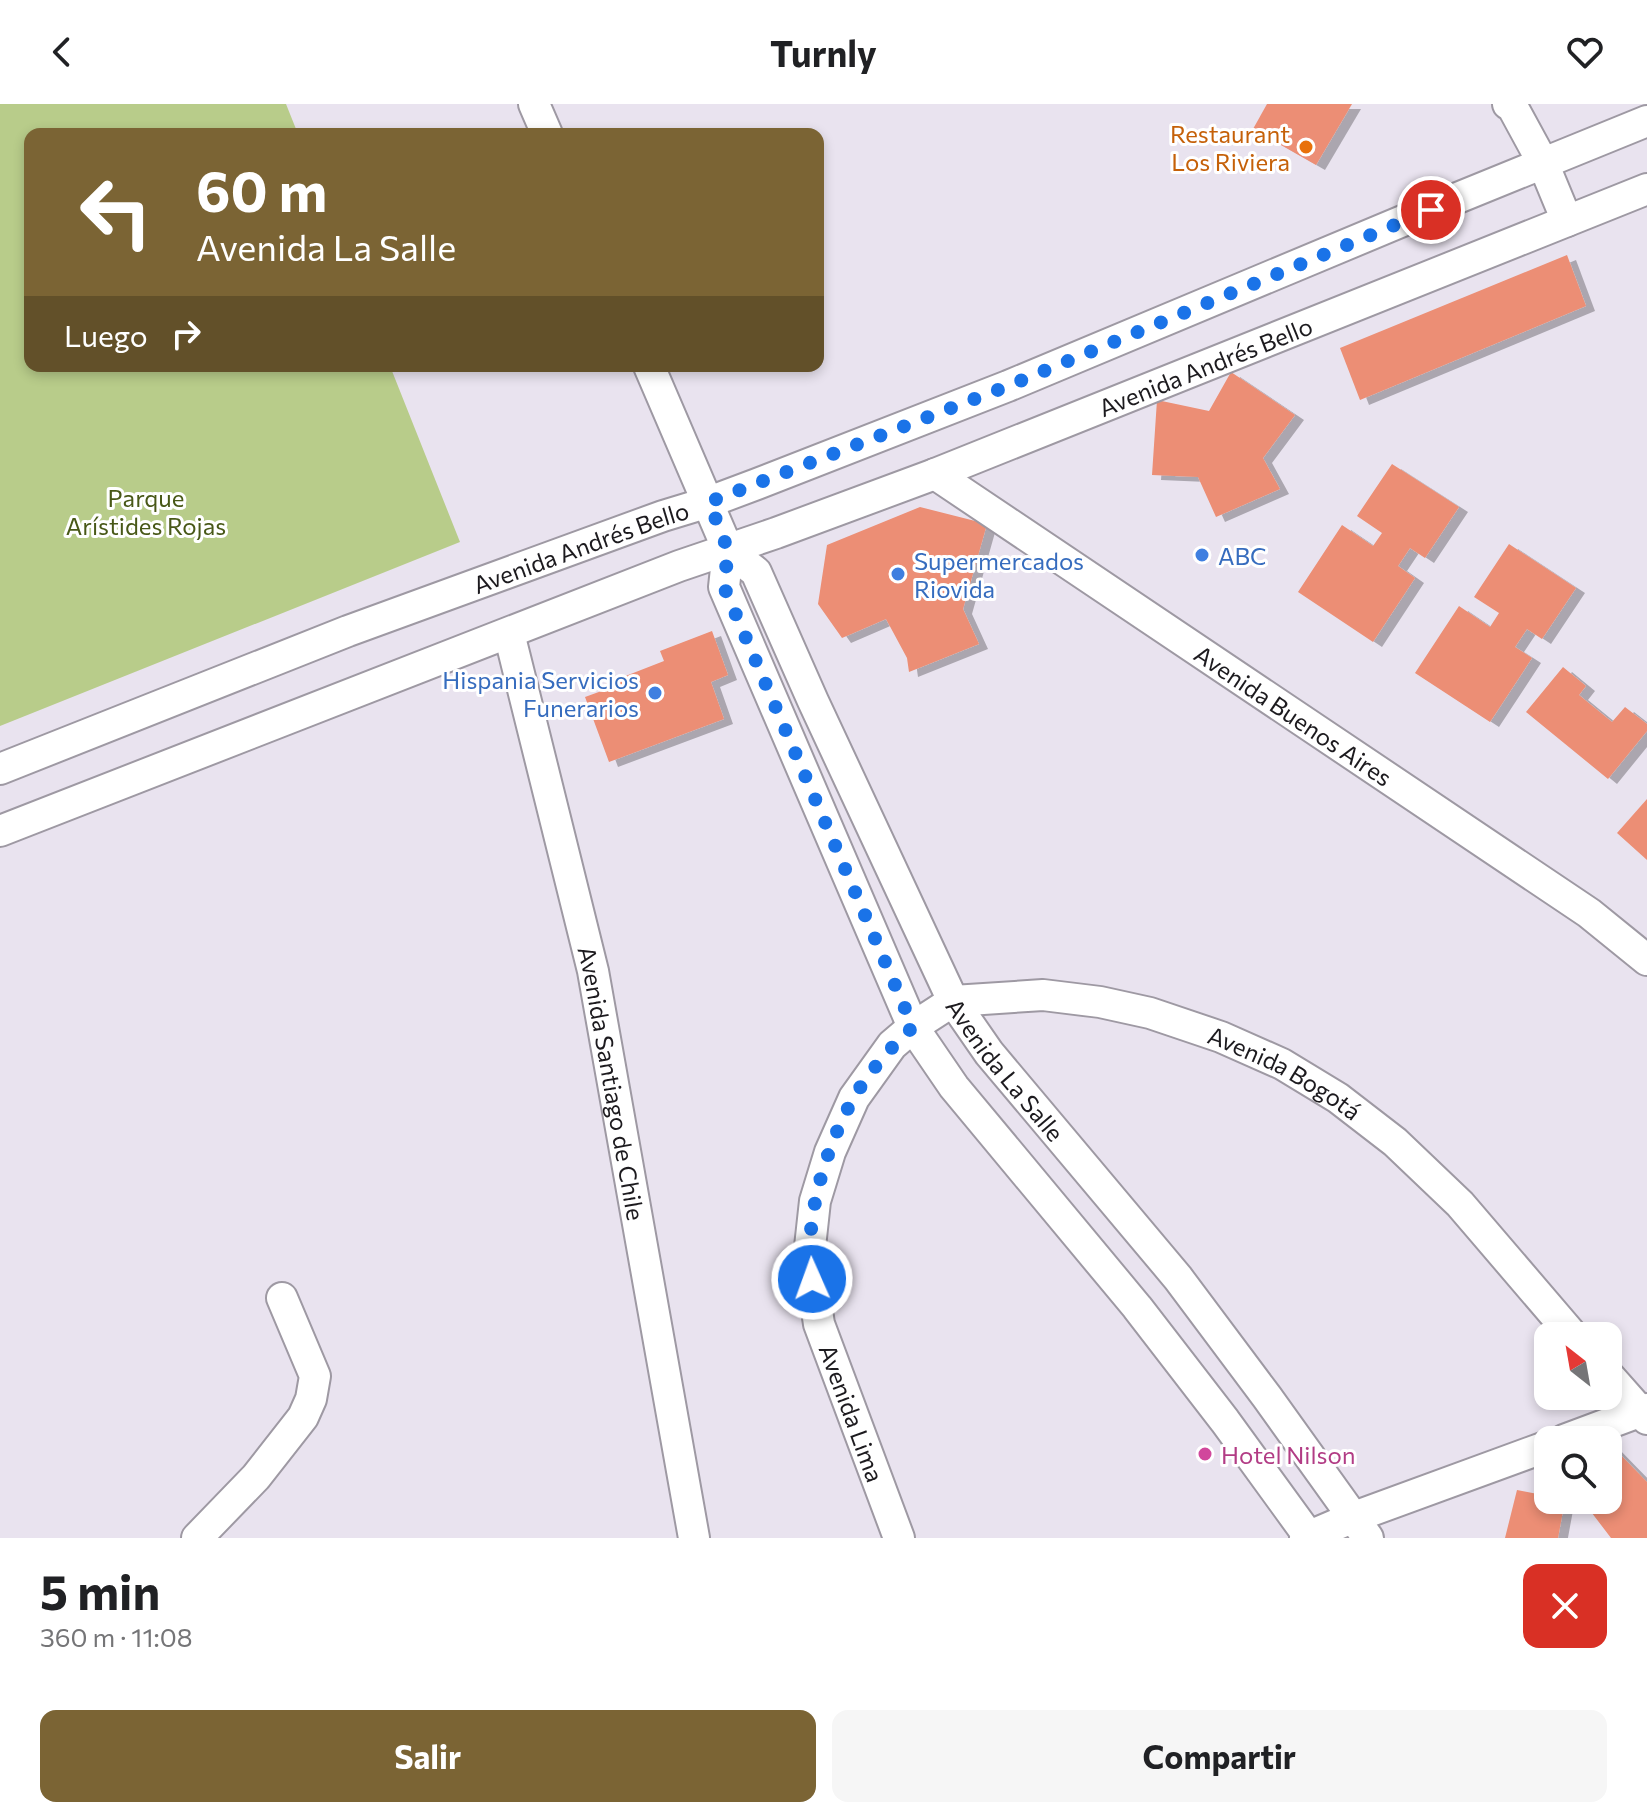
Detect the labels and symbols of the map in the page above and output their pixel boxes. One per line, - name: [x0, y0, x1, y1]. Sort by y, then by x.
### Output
- place label: Restaurant Los Riviera: [1170, 119, 1290, 176]
- marker: Restaurant Los Riviera: [1297, 138, 1315, 156]
- pin: [1397, 176, 1465, 244]
- street label: Avenida Andrés Bello: [1094, 310, 1316, 422]
- park label: Parque Arístides Rojas: [66, 483, 226, 540]
- street label: Avenida Andrés Bello: [469, 495, 692, 599]
- place label: ABC: [1218, 541, 1267, 570]
- place label: Supermercados Riovida: [914, 546, 1084, 603]
- marker: ABC: [1193, 546, 1211, 564]
- marker: Supermercados Riovida: [889, 565, 907, 583]
- street label: Avenida Buenos Aires: [1189, 638, 1398, 791]
- place label: Hispania Servicios Funerarios: [442, 665, 639, 722]
- marker: Hispania Servicios Funerarios: [646, 684, 664, 702]
- street label: Avenida Santiago de Chile: [573, 943, 652, 1222]
- street label: Avenida La Salle: [941, 992, 1071, 1146]
- street label: Avenida Bogotá: [1205, 1019, 1367, 1125]
- position arrow: [770, 1237, 854, 1321]
- north arrow: [1534, 1322, 1622, 1410]
- street label: Avenida Lima: [814, 1340, 890, 1486]
- place label: Hotel Nilson: [1221, 1440, 1356, 1469]
- marker: Hotel Nilson: [1196, 1445, 1214, 1463]

